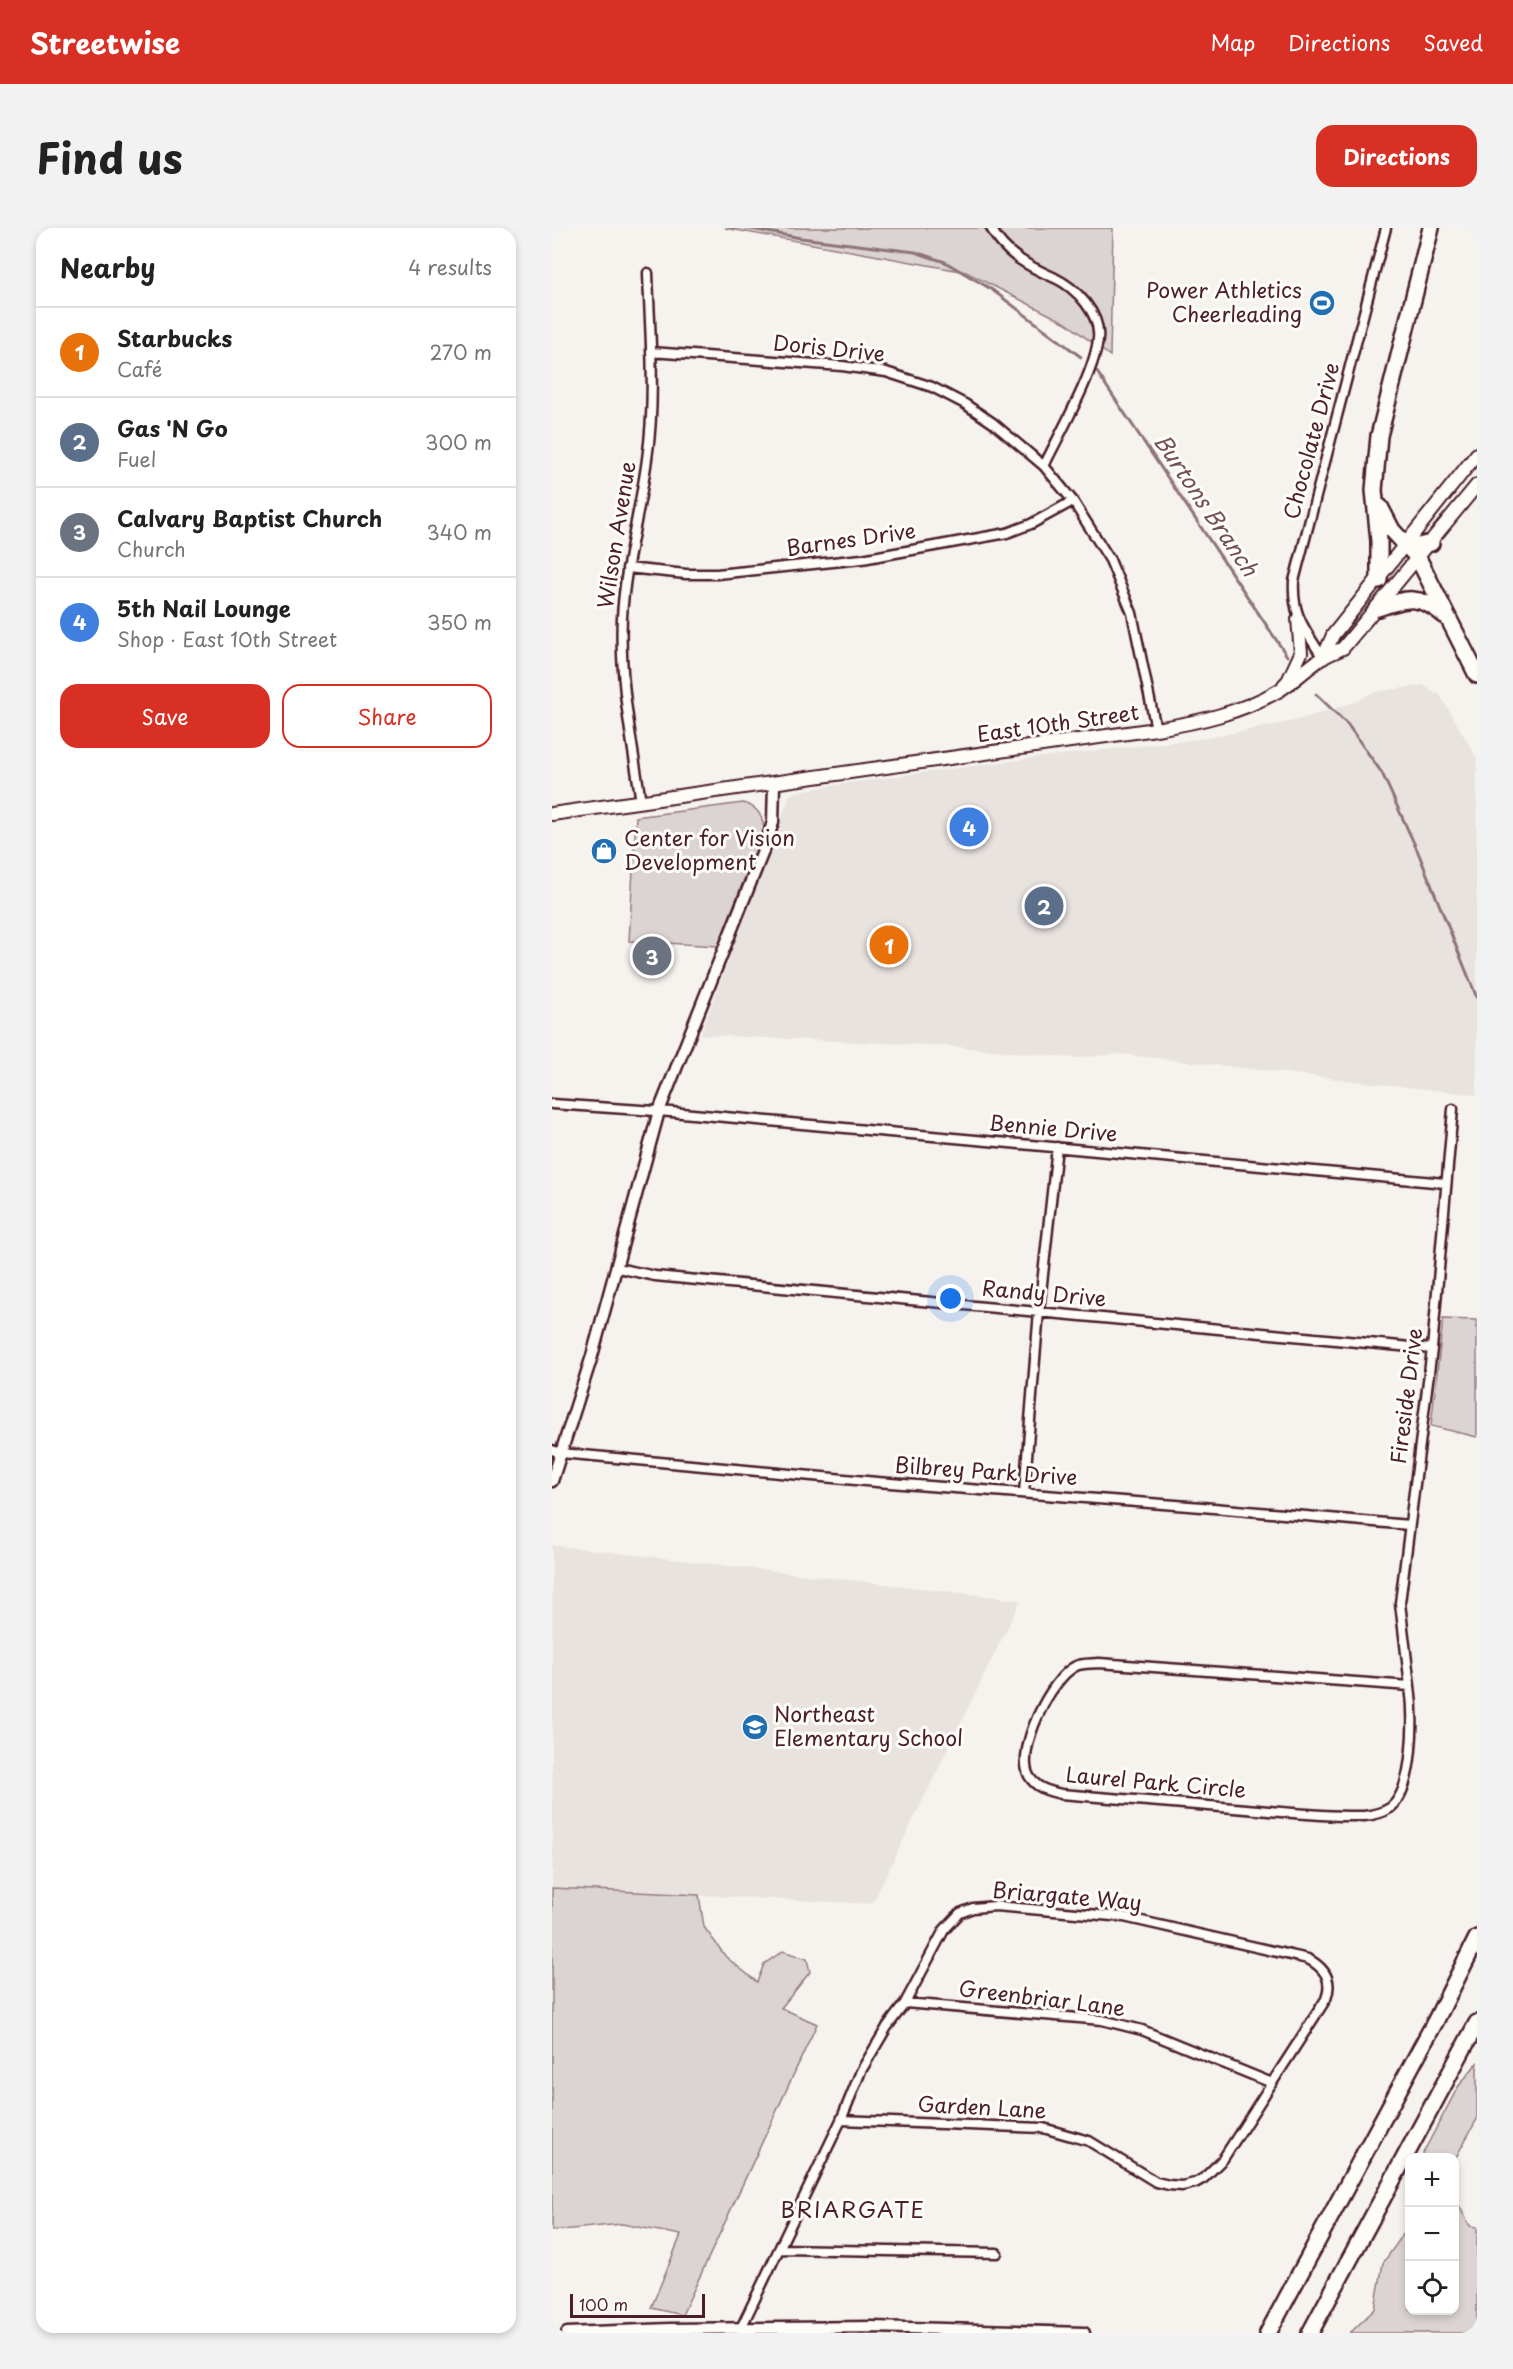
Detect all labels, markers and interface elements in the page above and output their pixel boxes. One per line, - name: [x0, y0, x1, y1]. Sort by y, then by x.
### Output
- text: Streetwise: [30, 21, 180, 64]
- text: Map: [1210, 26, 1255, 58]
- text: Directions: [1288, 26, 1390, 58]
- text: Saved: [1423, 26, 1483, 58]
- text: Find us: [36, 125, 183, 188]
- button: Directions: [1316, 125, 1477, 187]
- text: Nearby: [60, 248, 155, 287]
- text: 4 results: [408, 252, 492, 282]
- place label: Power Athletics Cheerleading: [1146, 273, 1302, 329]
- sports icon: Power Athletics Cheerleading: [1307, 288, 1337, 318]
- text: Starbucks: [117, 321, 232, 354]
- street label: Doris Drive: [772, 325, 887, 369]
- text: 1: [75, 337, 84, 367]
- text: 270 m: [429, 337, 492, 367]
- text: Café: [117, 354, 162, 384]
- street label: Chocolate Drive: [1274, 358, 1346, 522]
- text: Gas 'N Go: [117, 411, 228, 444]
- water label: Burtons Branch: [1147, 426, 1268, 583]
- text: 2: [72, 427, 87, 457]
- text: 300 m: [425, 427, 492, 457]
- text: Fuel: [117, 444, 156, 474]
- street label: Wilson Avenue: [588, 459, 642, 611]
- text: Calvary Baptist Church: [117, 501, 382, 534]
- street label: Barnes Drive: [784, 513, 918, 563]
- text: 3: [73, 517, 86, 547]
- text: 340 m: [427, 517, 492, 547]
- text: Church: [117, 534, 186, 564]
- text: 5th Nail Lounge: [117, 591, 291, 624]
- text: 4: [73, 607, 86, 637]
- text: 350 m: [427, 607, 492, 637]
- text: Shop · East 10th Street: [117, 624, 337, 654]
- button: Save: [60, 684, 270, 748]
- button: Share: [282, 684, 492, 748]
- street label: East 10th Street: [975, 695, 1141, 749]
- pin: 4: [950, 804, 988, 850]
- place label: Center for Vision Development: [624, 821, 795, 877]
- shop icon: Center for Vision Development: [589, 836, 619, 866]
- pin: 2: [1024, 884, 1064, 928]
- pin: 1: [870, 922, 908, 968]
- pin: 3: [632, 934, 672, 978]
- street label: Bennie Drive: [987, 1105, 1119, 1149]
- street label: Randy Drive: [981, 1271, 1108, 1313]
- your location: [936, 1284, 965, 1313]
- street label: Fireside Drive: [1381, 1326, 1429, 1466]
- street label: Bilbrey Park Drive: [894, 1448, 1079, 1492]
- place label: Northeast Elementary School: [774, 1697, 963, 1753]
- school or university icon: Northeast Elementary School: [740, 1712, 770, 1742]
- street label: Laurel Park Circle: [1065, 1757, 1248, 1805]
- street label: Briargate Way: [991, 1873, 1143, 1917]
- street label: Greenbriar Lane: [957, 1971, 1127, 2023]
- street label: Garden Lane: [917, 2087, 1047, 2125]
- map controls: [1405, 2153, 1459, 2315]
- button: +: [1405, 2153, 1459, 2207]
- district label: BRIARGATE: [780, 2192, 926, 2225]
- button: −: [1405, 2207, 1459, 2261]
- button: locate: [1405, 2261, 1459, 2315]
- scale bar: [570, 2291, 705, 2318]
- text: 100 m: [579, 2292, 628, 2316]

